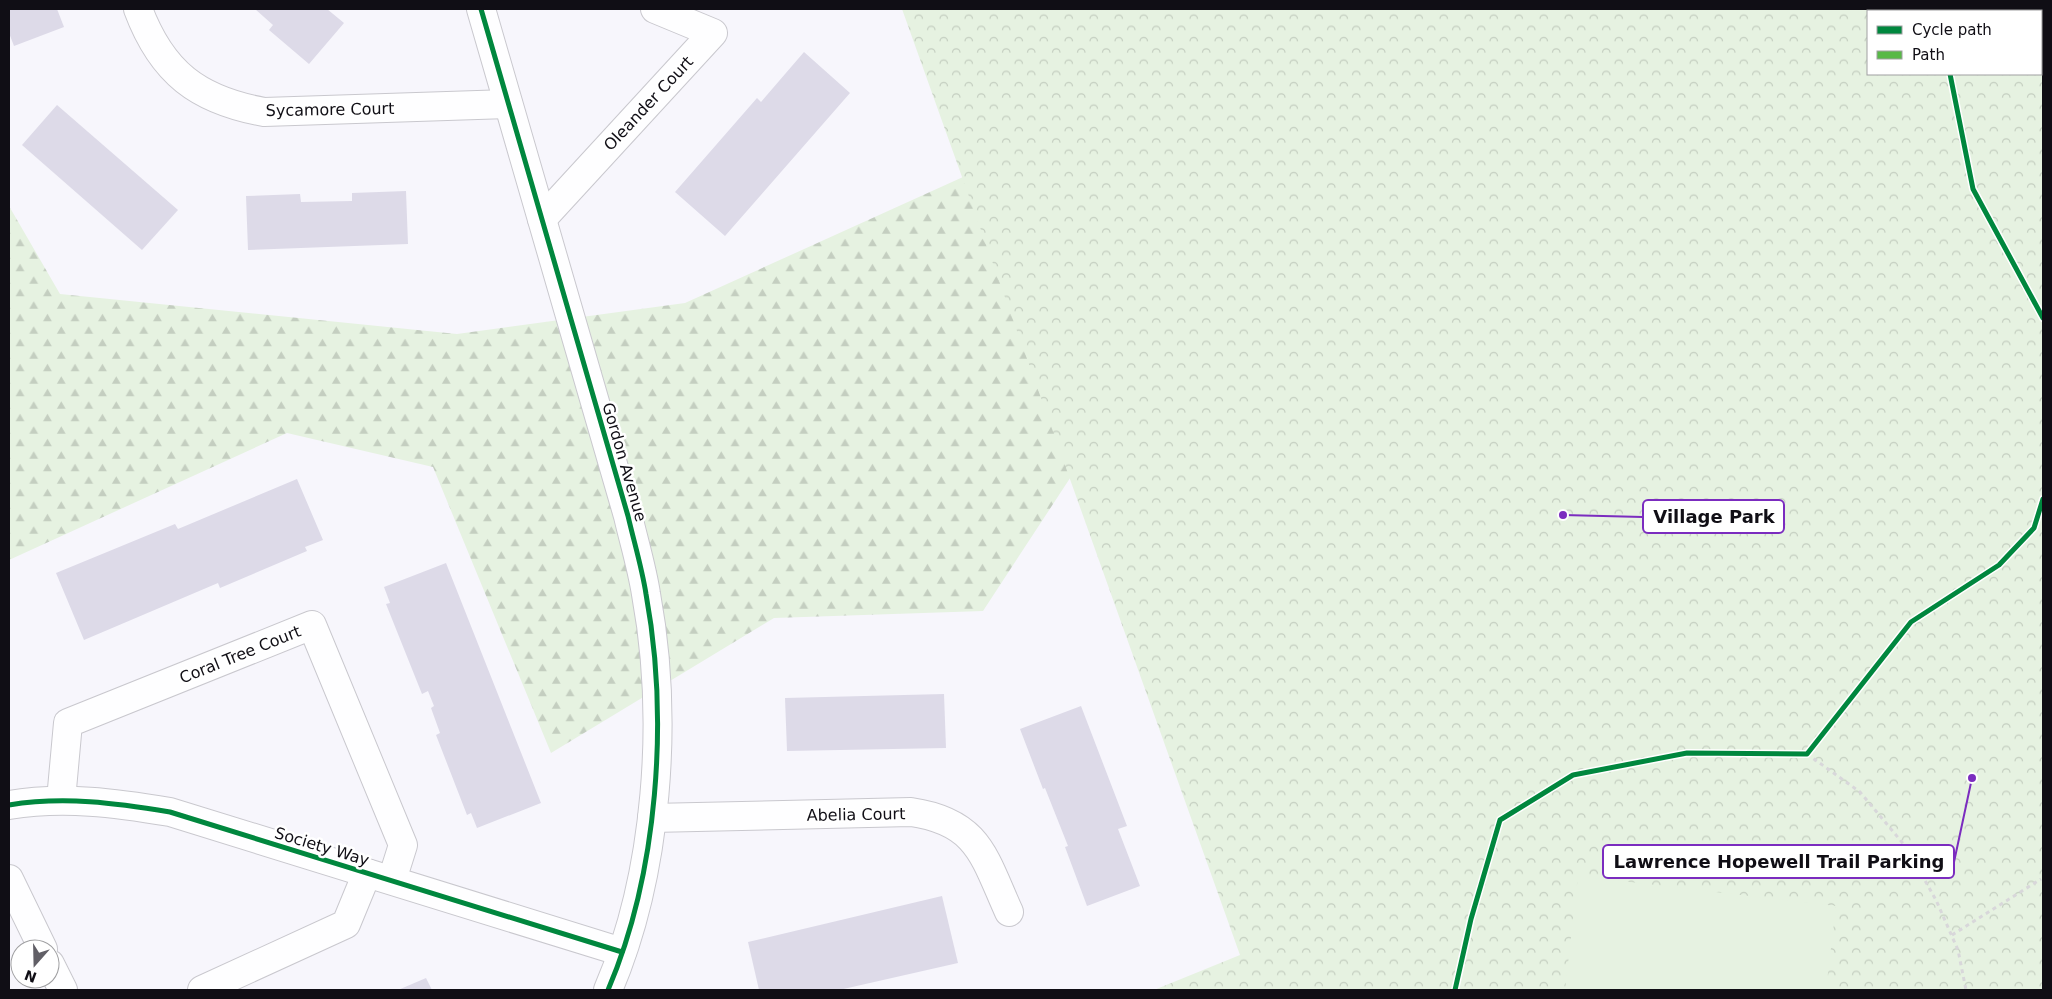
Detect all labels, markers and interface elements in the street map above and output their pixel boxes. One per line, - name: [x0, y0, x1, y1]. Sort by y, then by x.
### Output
- legend: [1867, 10, 2042, 75]
- text: Cycle path: [1912, 21, 1992, 39]
- text: Path: [1912, 46, 1945, 64]
- street label: Oleander Court: [600, 52, 697, 155]
- street label: Sycamore Court: [265, 99, 395, 120]
- street label: Gordon Avenue: [598, 400, 651, 524]
- callout: Village Park: [1643, 500, 1784, 533]
- text: Village Park: [1653, 506, 1776, 527]
- street label: Coral Tree Court: [177, 621, 304, 687]
- street label: Abelia Court: [807, 804, 906, 825]
- street label: Society Way: [272, 823, 371, 870]
- callout: Lawrence Hopewell Trail Parking: [1603, 845, 1954, 878]
- text: Lawrence Hopewell Trail Parking: [1614, 851, 1944, 872]
- north arrow: [10, 939, 60, 989]
- text: N: [22, 967, 39, 986]

